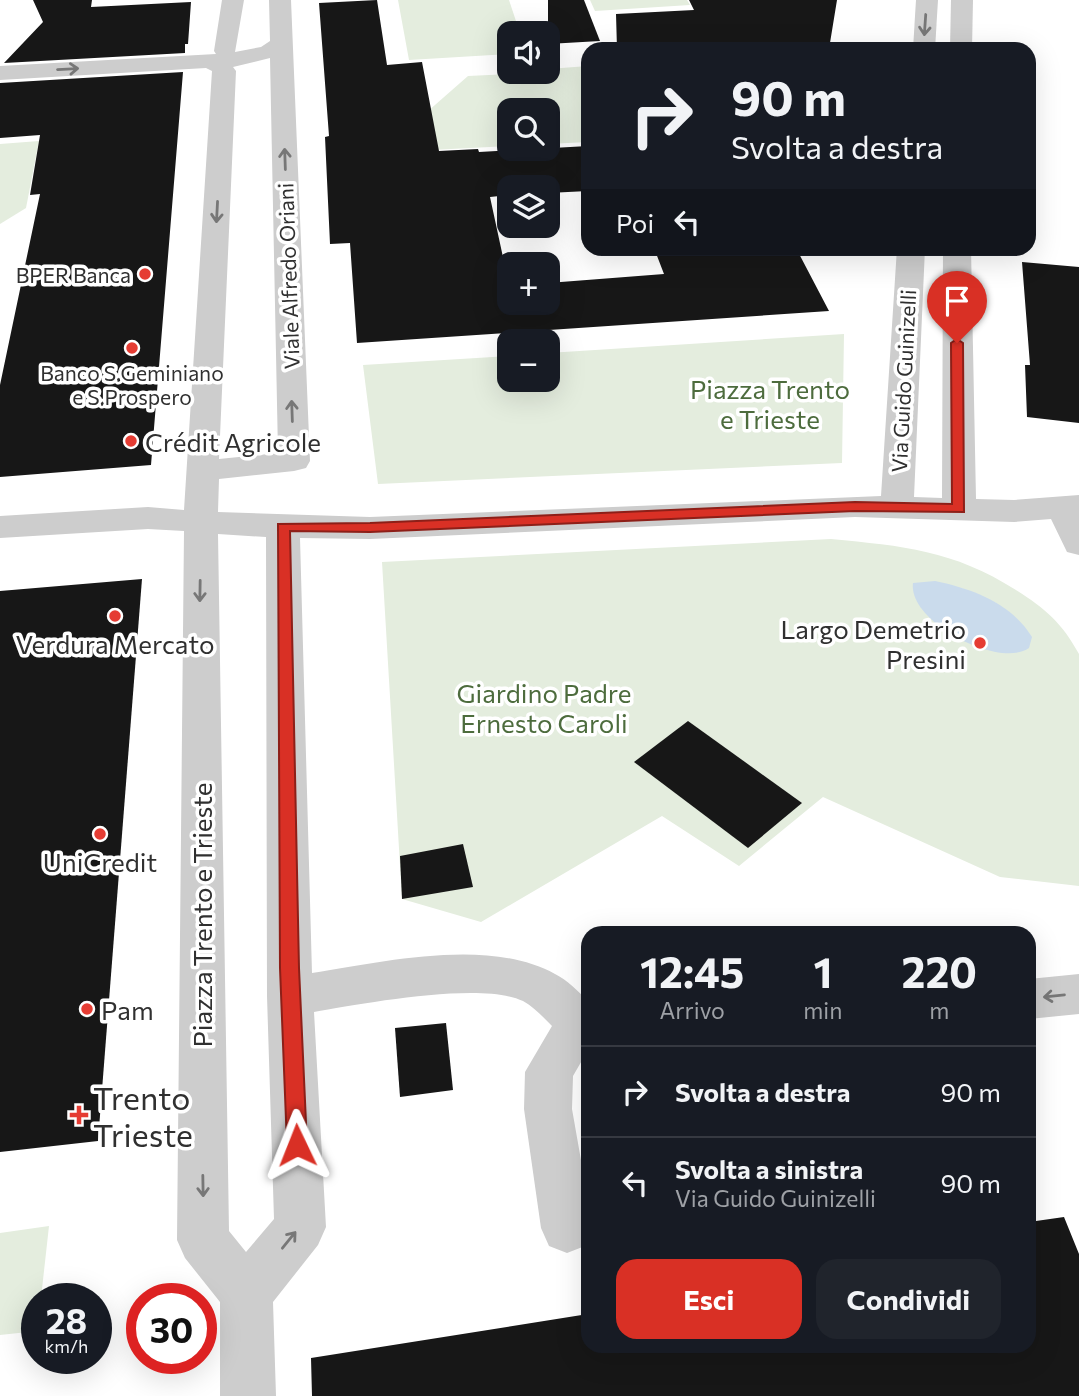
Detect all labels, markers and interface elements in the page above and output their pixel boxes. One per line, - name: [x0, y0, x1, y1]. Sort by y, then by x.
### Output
- one-way arrow: [918, 13, 931, 35]
- map controls: [497, 21, 560, 392]
- button: sound: [497, 21, 560, 84]
- one-way arrow: [56, 62, 79, 75]
- text: 90 m: [731, 66, 846, 126]
- icon: right: [616, 70, 707, 161]
- button: search: [497, 98, 560, 161]
- text: Svolta a destra: [731, 126, 943, 166]
- one-way arrow: [278, 148, 292, 171]
- button: layers: [497, 175, 560, 238]
- street label: Viale Alfredo Oriani: [272, 182, 304, 370]
- one-way arrow: [211, 201, 224, 224]
- icon: left: [668, 203, 706, 241]
- text: Poi: [616, 207, 654, 238]
- button: +: [497, 252, 560, 315]
- place label: BPER Banca: [16, 262, 131, 287]
- marker: BPER Banca: [137, 266, 153, 282]
- pin: [927, 271, 987, 343]
- icon: arrive: [938, 282, 976, 320]
- street label: Via Guido Guinizelli: [886, 289, 920, 473]
- button: −: [497, 329, 560, 392]
- marker: Banco S.Geminiano e S.Prospero: [124, 340, 140, 356]
- place label: Banco S.Geminiano e S.Prospero: [40, 360, 224, 409]
- park label: Piazza Trento e Trieste: [690, 373, 850, 434]
- one-way arrow: [286, 399, 299, 422]
- place label: Crédit Agricole: [145, 426, 321, 457]
- marker: Crédit Agricole: [123, 433, 139, 449]
- one-way arrow: [193, 579, 207, 602]
- marker: Verdura Mercato: [107, 608, 123, 624]
- place label: Largo Demetrio Presini: [780, 613, 966, 674]
- place label: Verdura Mercato: [16, 628, 214, 659]
- marker: Largo Demetrio Presini: [972, 635, 988, 651]
- park label: Giardino Padre Ernesto Caroli: [457, 677, 631, 738]
- street label: Piazza Trento e Trieste: [186, 783, 217, 1047]
- marker: UniCredit: [92, 826, 108, 842]
- place label: UniCredit: [43, 846, 157, 877]
- text: 12:45: [640, 945, 744, 997]
- text: 1: [813, 945, 832, 997]
- text: 220: [901, 945, 977, 997]
- one-way arrow: [1043, 990, 1066, 1003]
- place label: Pam: [101, 994, 154, 1025]
- text: Arrivo: [660, 996, 725, 1024]
- text: min: [803, 996, 842, 1024]
- text: m: [929, 996, 949, 1024]
- marker: Pam: [79, 1001, 95, 1017]
- icon: right: [616, 1073, 654, 1111]
- text: Svolta a destra: [675, 1076, 850, 1107]
- text: 90 m: [941, 1076, 1001, 1107]
- place label: Trento Trieste: [93, 1077, 193, 1154]
- marker: Trento Trieste: [71, 1107, 87, 1123]
- position arrow: [260, 1108, 334, 1182]
- text: Svolta a sinistra: [675, 1153, 863, 1184]
- icon: left: [616, 1164, 654, 1202]
- text: 90 m: [941, 1167, 1001, 1198]
- one-way arrow: [196, 1174, 210, 1197]
- text: Via Guido Guinizelli: [675, 1184, 876, 1212]
- one-way arrow: [282, 1232, 297, 1250]
- button: Esci: [616, 1259, 802, 1339]
- button: Condividi: [816, 1259, 1001, 1339]
- speed limit sign: 30: [126, 1283, 217, 1374]
- text: 28: [46, 1298, 87, 1341]
- text: km/h: [45, 1335, 88, 1357]

